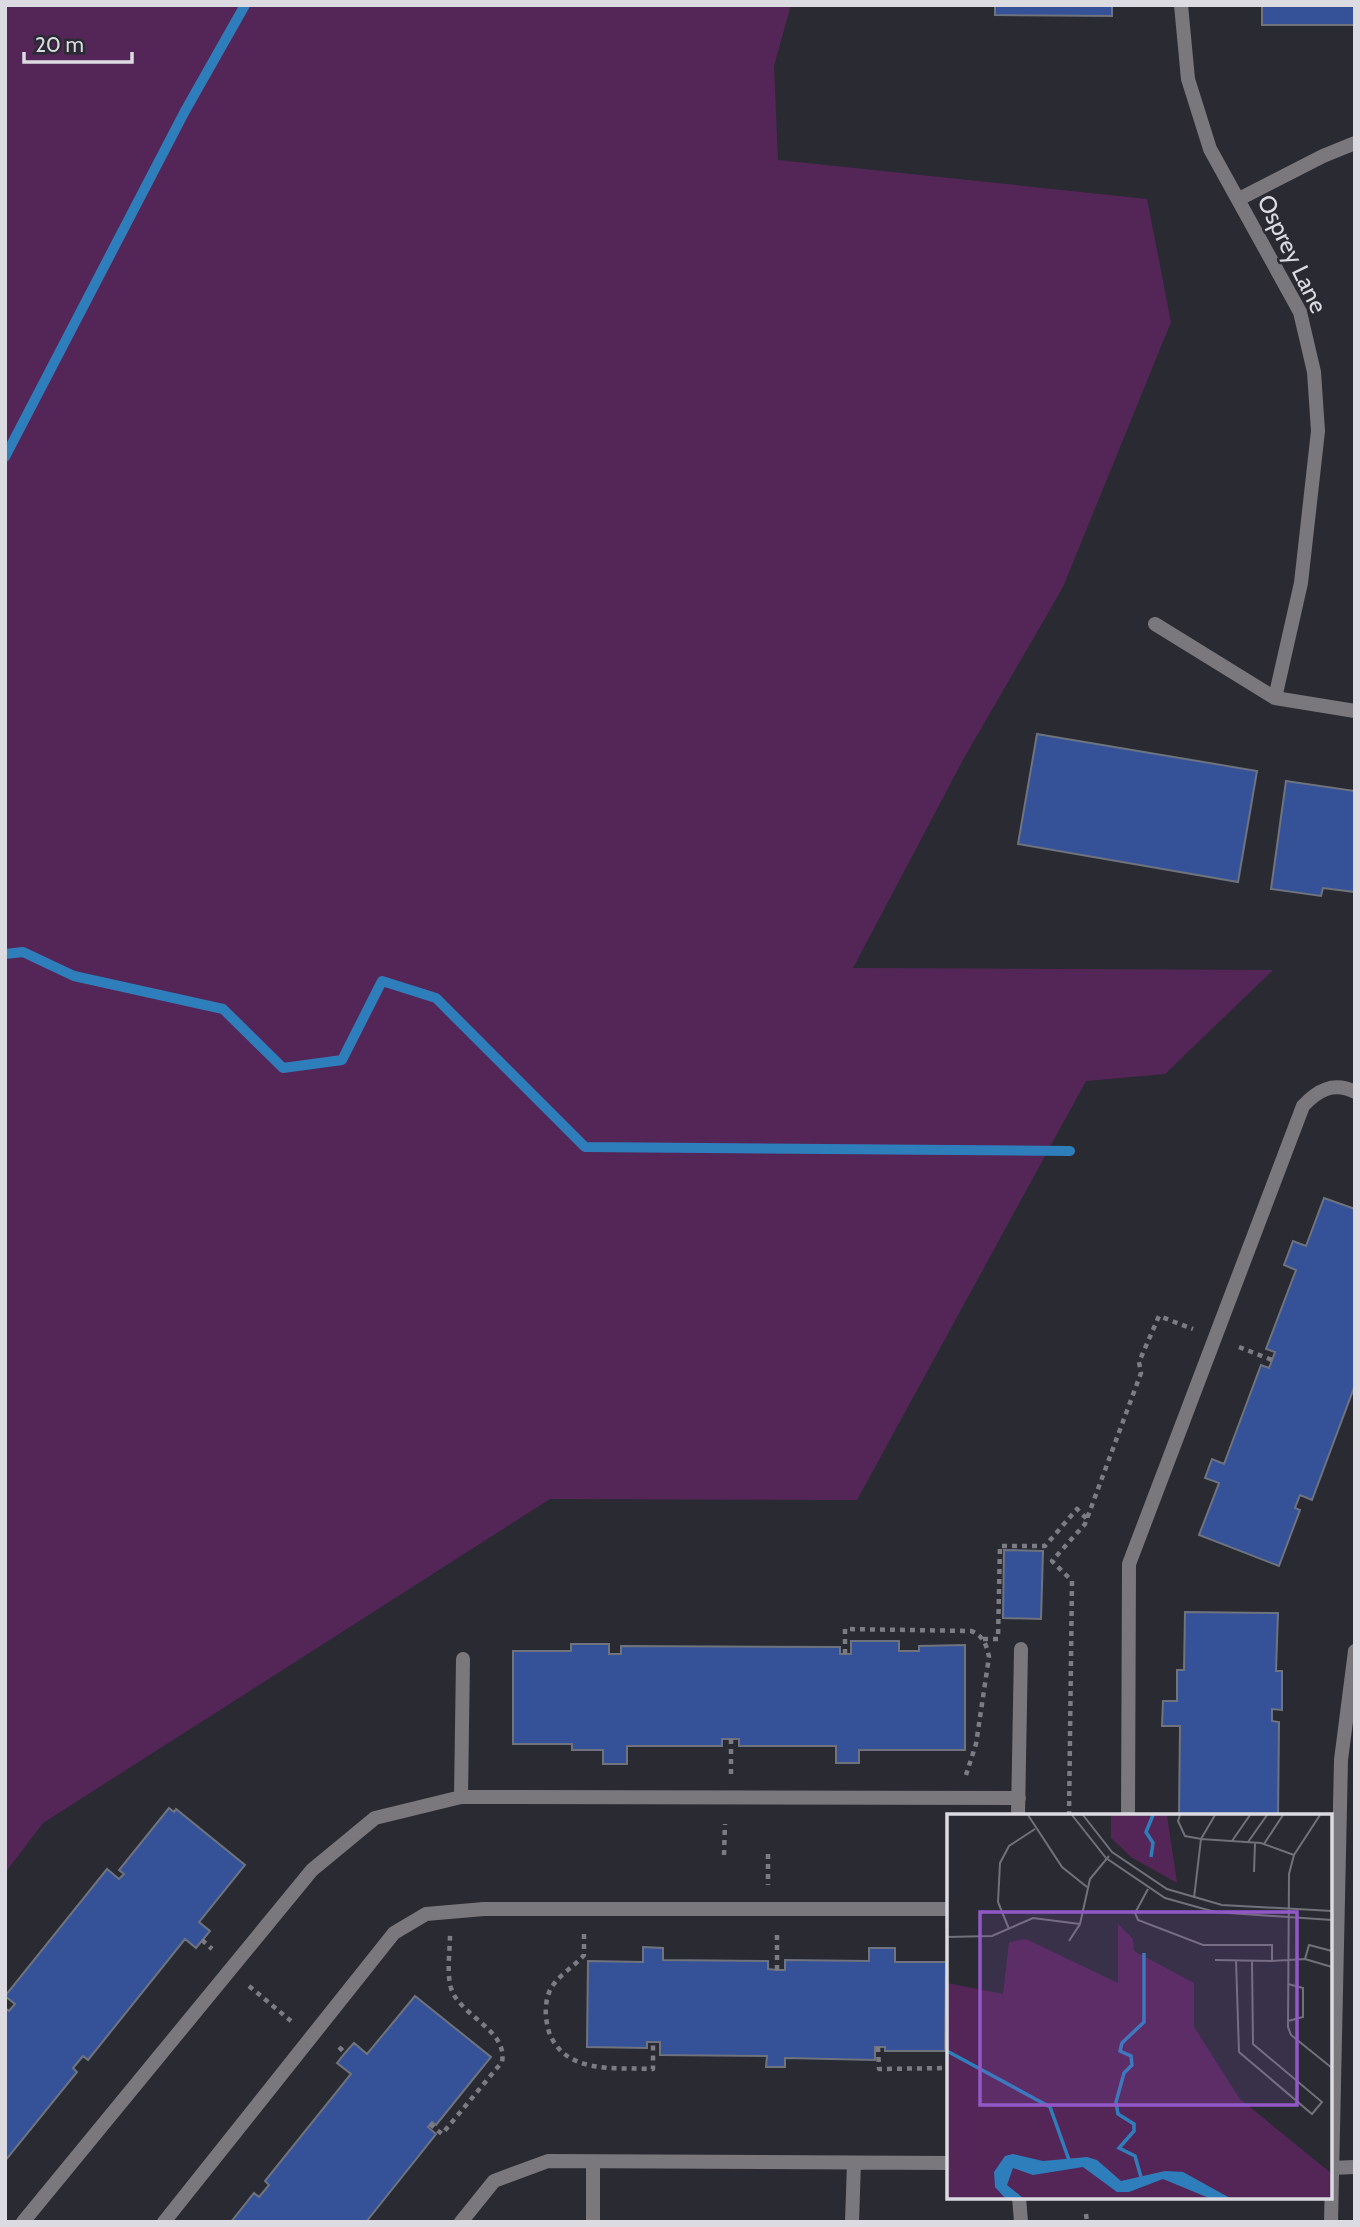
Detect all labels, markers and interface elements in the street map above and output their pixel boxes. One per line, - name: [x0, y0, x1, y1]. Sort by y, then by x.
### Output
- scale bar: [24, 21, 133, 65]
- text: 20 m: [35, 32, 84, 57]
- street label: Osprey Lane: [1251, 190, 1334, 318]
- inset map: [947, 1814, 1332, 2199]

